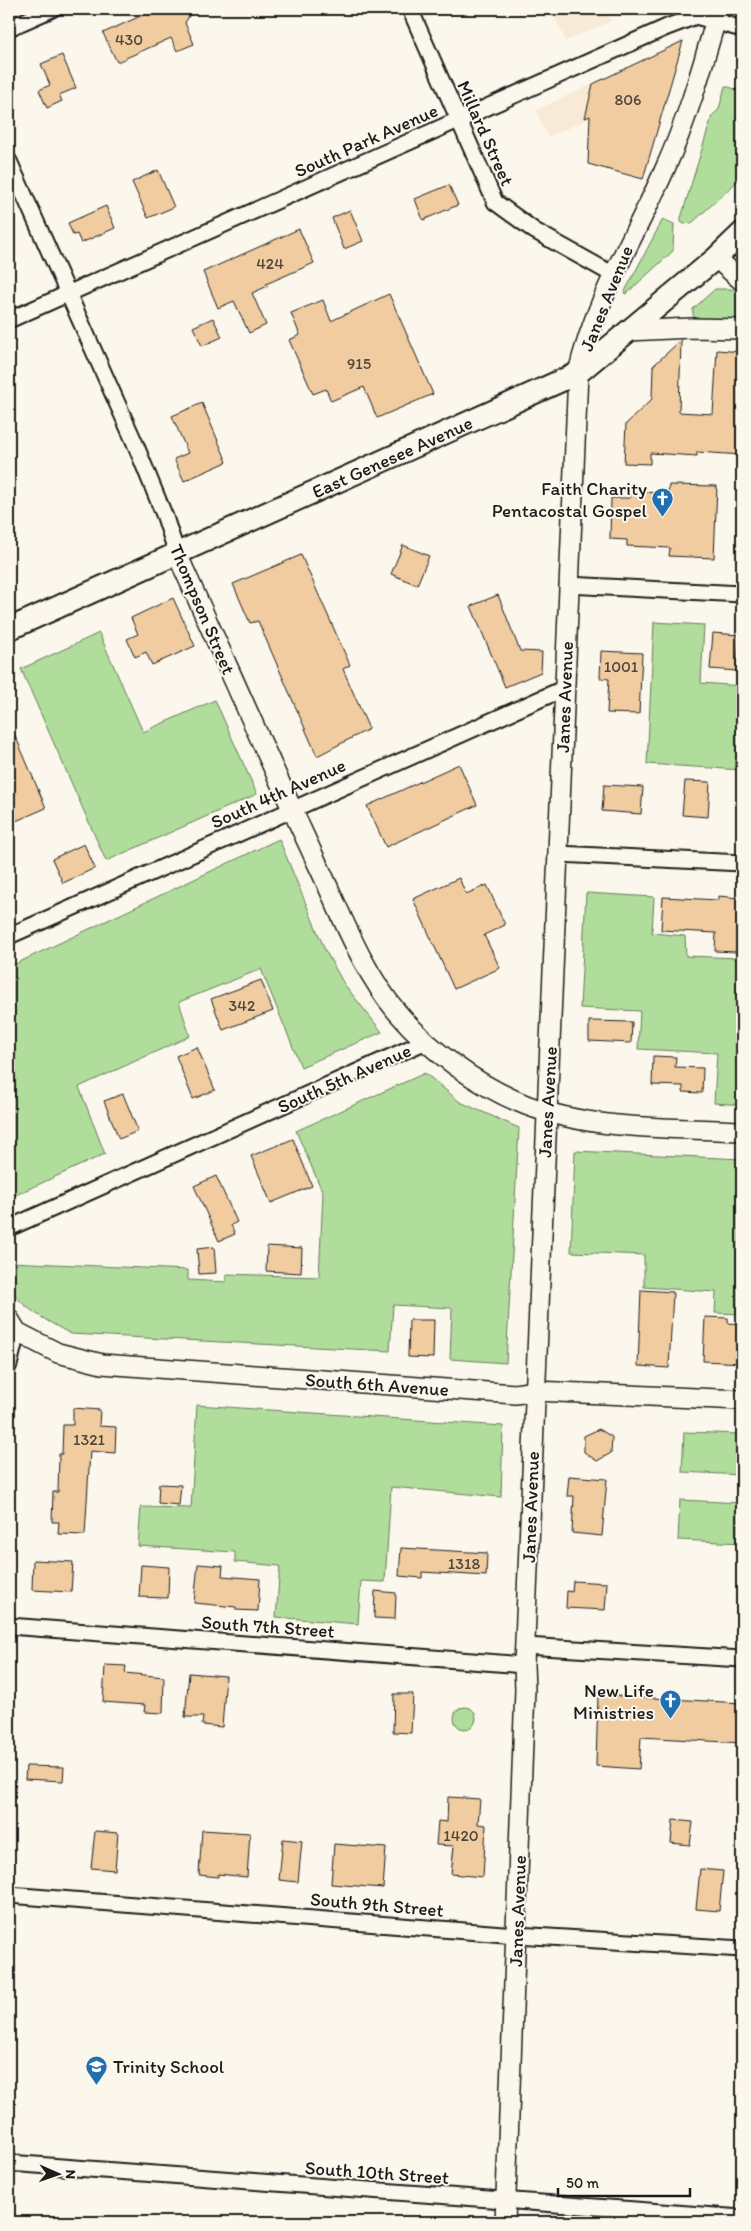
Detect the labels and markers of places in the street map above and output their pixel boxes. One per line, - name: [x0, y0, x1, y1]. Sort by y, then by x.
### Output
- place label: Faith Charity Pentacostal Gospel: [492, 477, 648, 522]
- church icon: Faith Charity Pentacostal Gospel: [651, 487, 675, 518]
- place label: New Life Ministries: [573, 1679, 654, 1724]
- church icon: New Life Ministries: [658, 1689, 682, 1720]
- school or university icon: Trinity School: [85, 2054, 109, 2085]
- place label: Trinity School: [113, 2055, 225, 2078]

